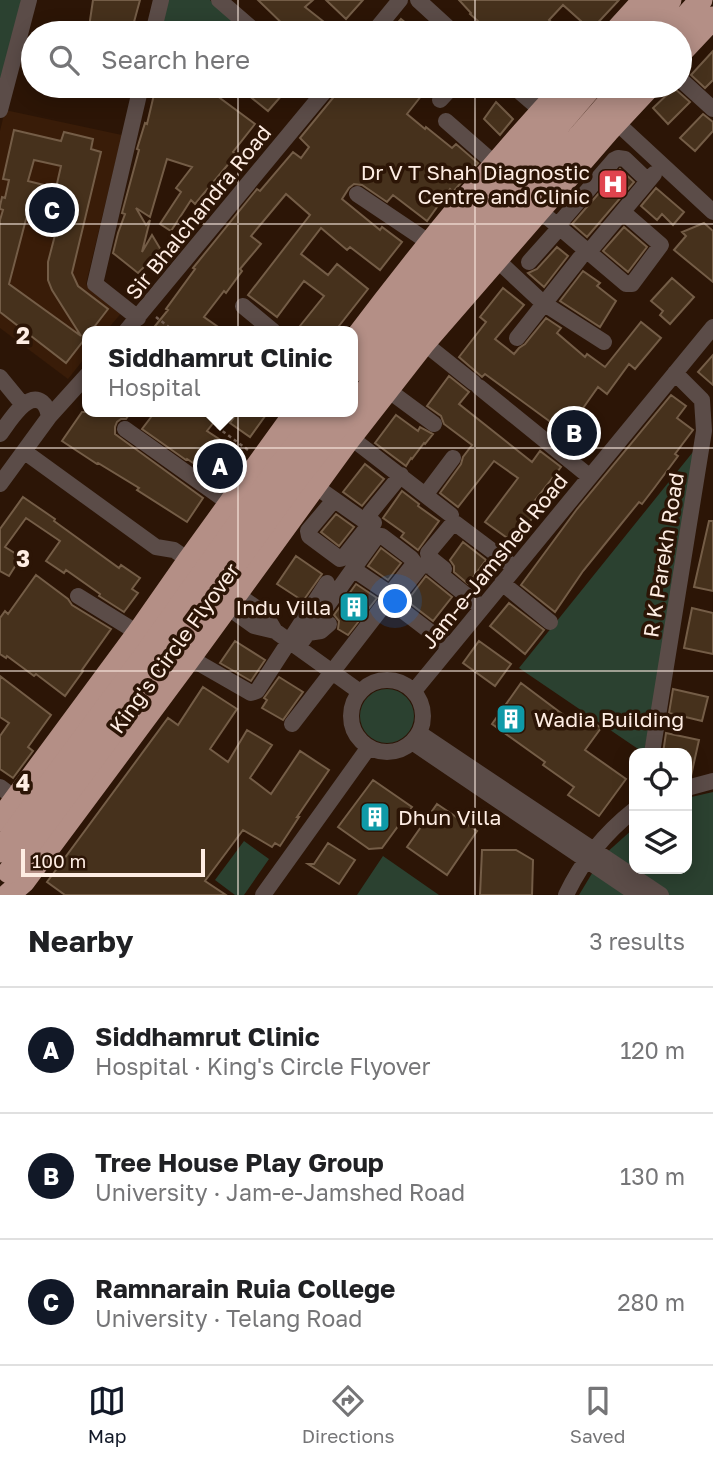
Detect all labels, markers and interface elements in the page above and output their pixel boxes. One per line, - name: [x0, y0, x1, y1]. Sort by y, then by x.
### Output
- search box: [21, 21, 692, 98]
- icon: search: [45, 41, 83, 79]
- text: Search here: [101, 44, 250, 75]
- street label: Sir Bhalchandra Road: [120, 120, 276, 304]
- place label: Dr V T Shah Diagnostic Centre and Clinic: [361, 159, 590, 209]
- hospital icon: Dr V T Shah Diagnostic Centre and Clinic: [596, 167, 630, 201]
- pin: C: [29, 184, 75, 236]
- text: 2: [16, 321, 30, 349]
- popup: [82, 326, 358, 417]
- text: Siddhamrut Clinic: [108, 342, 332, 373]
- text: Hospital: [108, 373, 201, 401]
- pin: B: [551, 407, 597, 459]
- pin: A: [197, 440, 243, 492]
- street label: Jam-e-Jamshed Road: [415, 468, 573, 654]
- street label: R K Parekh Road: [637, 471, 689, 639]
- text: 3: [16, 544, 30, 572]
- street label: King's Circle Flyover: [103, 558, 245, 738]
- your location: [378, 584, 412, 618]
- building icon: Indu Villa: [337, 590, 371, 624]
- place label: Indu Villa: [236, 594, 331, 620]
- building icon: Wadia Building: [494, 702, 528, 736]
- place label: Wadia Building: [534, 706, 684, 732]
- map controls: [629, 748, 692, 874]
- button: locate: [629, 748, 692, 811]
- text: 4: [16, 768, 30, 796]
- building icon: Dhun Villa: [358, 800, 392, 834]
- place label: Dhun Villa: [398, 804, 502, 830]
- button: layers: [629, 811, 692, 874]
- scale bar: [21, 846, 205, 878]
- text: 100 m: [32, 849, 86, 872]
- text: Nearby: [28, 923, 133, 959]
- text: 3 results: [589, 927, 685, 955]
- text: Siddhamrut Clinic: [95, 1021, 320, 1052]
- text: A: [43, 1036, 59, 1064]
- text: 120 m: [620, 1036, 685, 1064]
- text: Hospital · King's Circle Flyover: [95, 1052, 430, 1080]
- text: Tree House Play Group: [95, 1147, 384, 1178]
- text: B: [43, 1162, 59, 1190]
- text: 130 m: [620, 1162, 685, 1190]
- text: University · Jam-e-Jamshed Road: [95, 1178, 465, 1206]
- text: Ramnarain Ruia College: [95, 1273, 395, 1304]
- text: C: [43, 1288, 59, 1316]
- text: 280 m: [617, 1288, 685, 1316]
- text: University · Telang Road: [95, 1304, 362, 1332]
- tab: Map: [88, 1382, 126, 1447]
- tab: Directions: [302, 1382, 395, 1447]
- tab: Saved: [570, 1382, 625, 1447]

